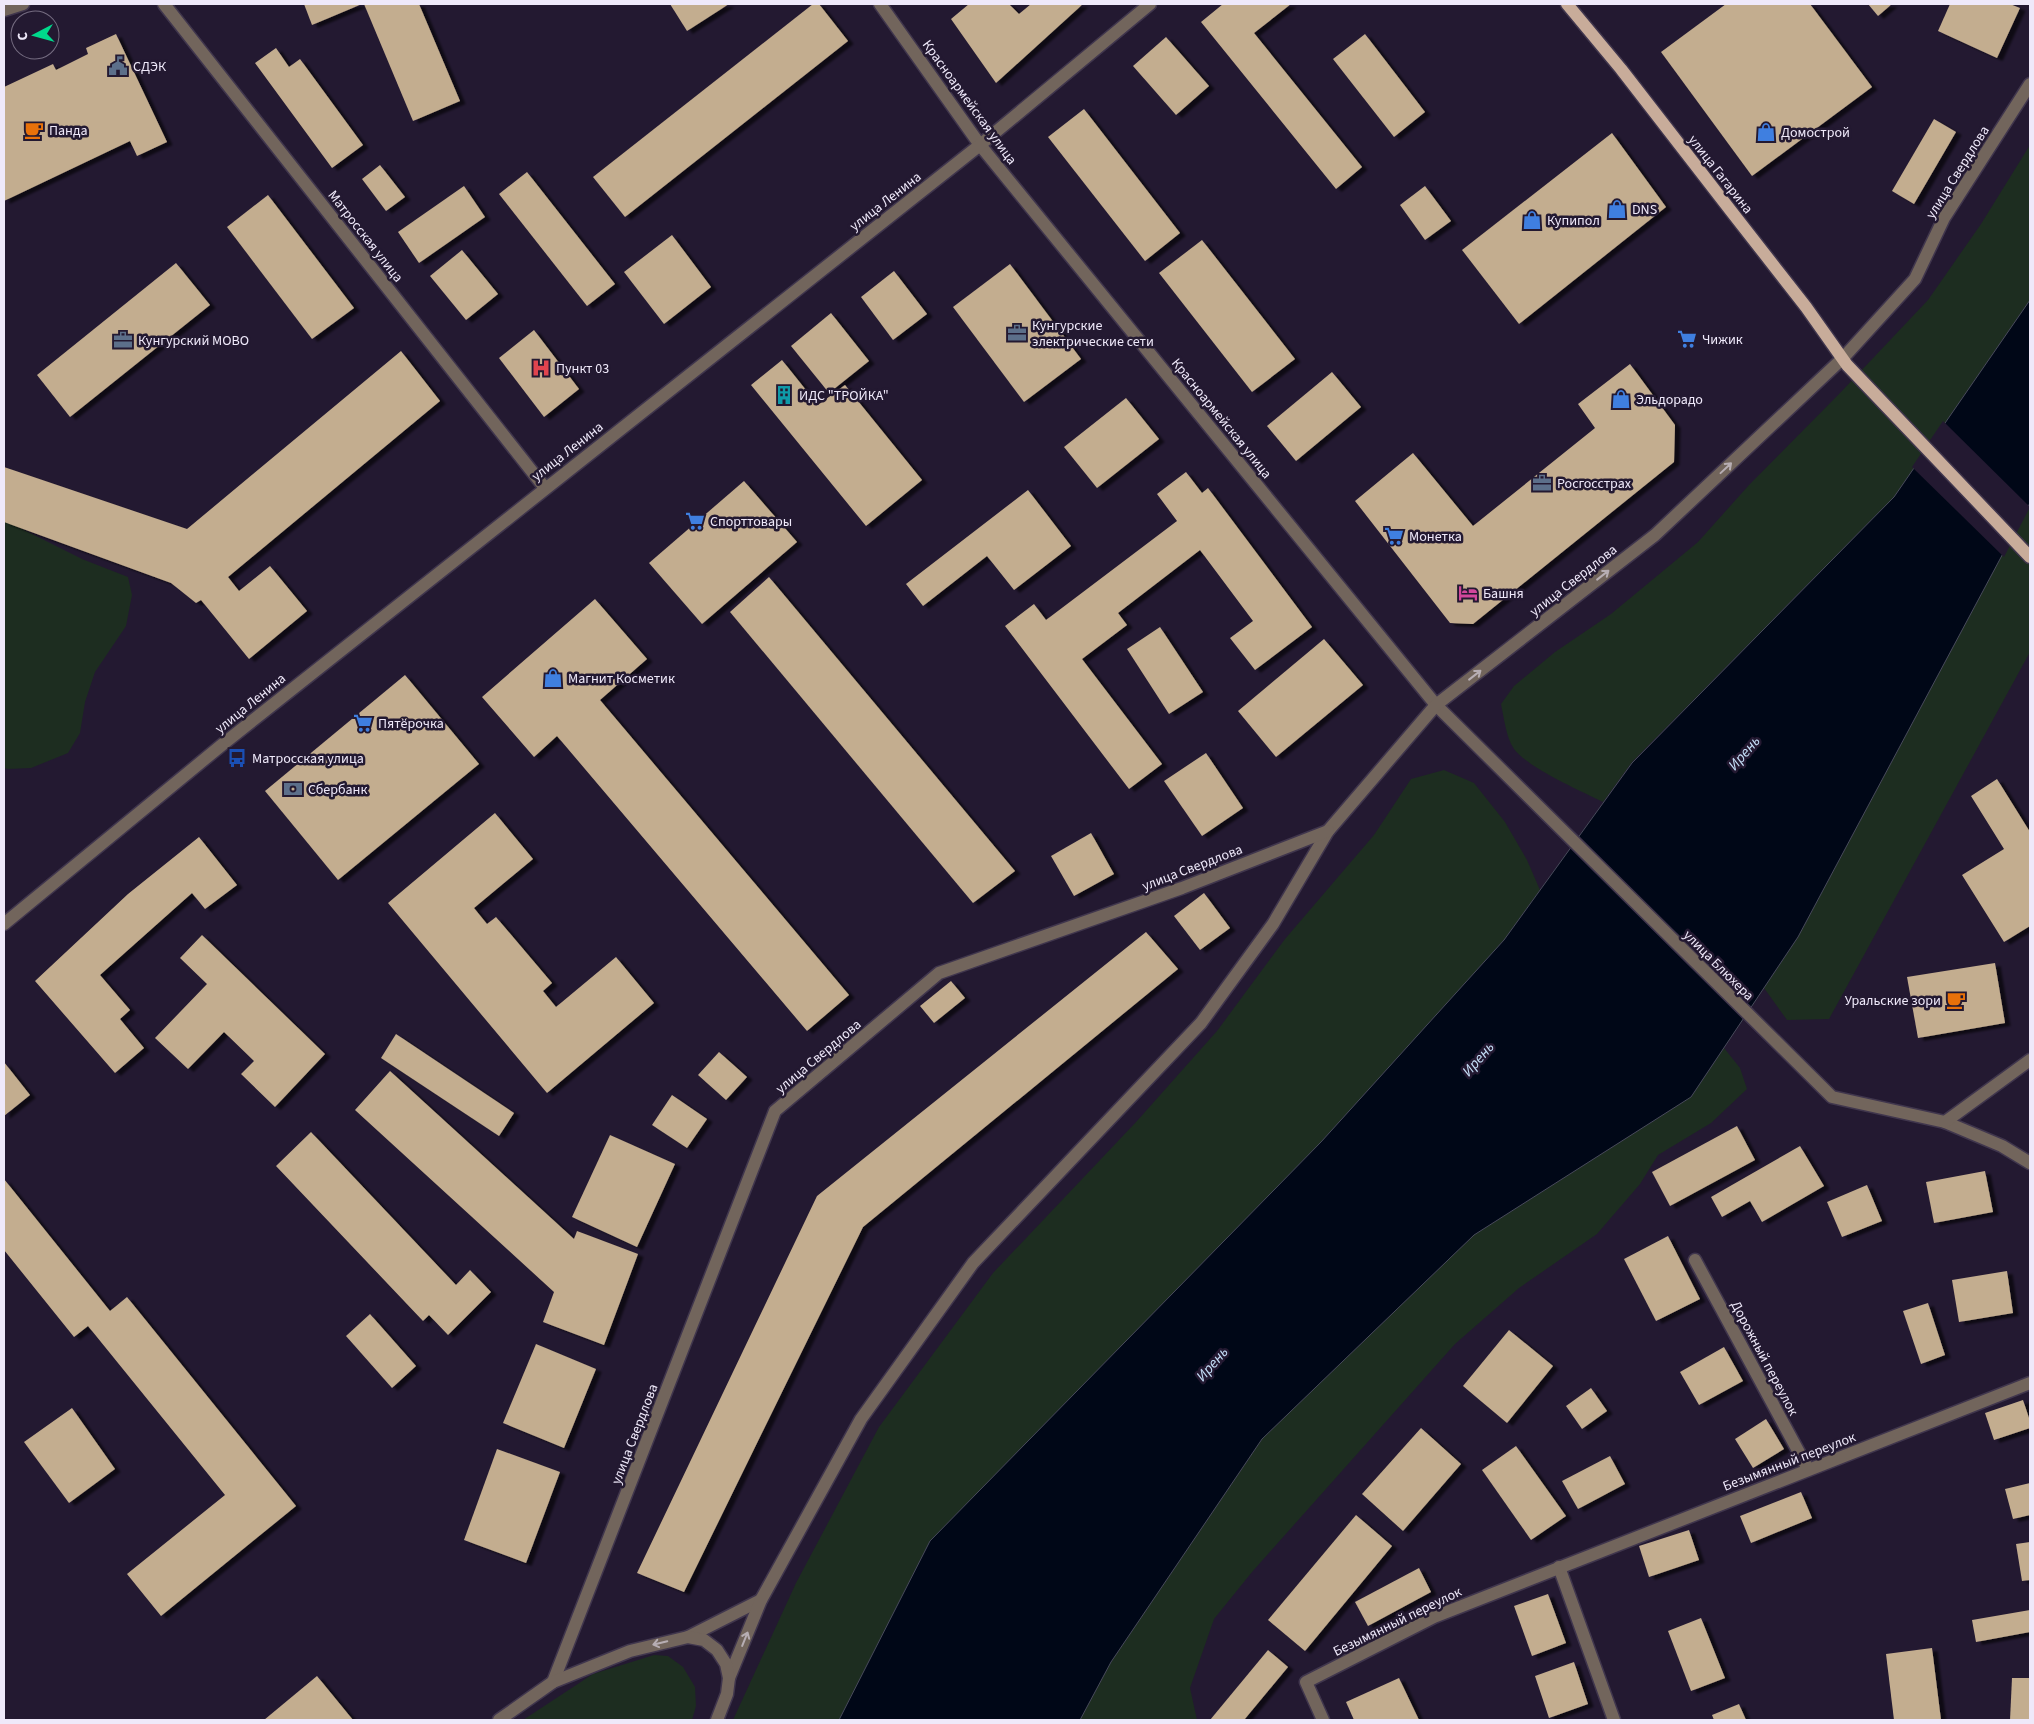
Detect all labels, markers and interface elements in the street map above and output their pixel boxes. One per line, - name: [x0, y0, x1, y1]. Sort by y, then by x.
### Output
- north arrow: [10, 10, 60, 60]
- text: С: [13, 31, 33, 41]
- street label: Красноармейская улица: [917, 36, 1021, 169]
- public building icon: СДЭК: [107, 55, 129, 77]
- place label: СДЭК: [133, 57, 167, 77]
- cafe icon: Панда: [23, 119, 45, 141]
- place label: Панда: [49, 121, 88, 141]
- shop icon: Домострой: [1755, 121, 1777, 143]
- street label: улица Свердлова: [1921, 122, 1994, 223]
- place label: Домострой: [1781, 123, 1850, 143]
- street label: улица Гагарина: [1683, 131, 1757, 218]
- street label: улица Ленина: [846, 167, 926, 236]
- street label: Матросская улица: [323, 186, 408, 287]
- shop icon: DNS: [1606, 198, 1628, 220]
- place label: DNS: [1632, 200, 1657, 220]
- shop icon: Купипол: [1521, 209, 1543, 231]
- place label: Купипол: [1547, 211, 1600, 231]
- place label: Кунгурские электрические сети: [1032, 316, 1154, 352]
- office icon: Кунгурские электрические сети: [1006, 322, 1028, 344]
- supermarket icon: Чижик: [1676, 328, 1698, 350]
- office icon: Кунгурский МОВО: [112, 329, 134, 351]
- place label: Чижик: [1702, 330, 1743, 350]
- place label: Кунгурский МОВО: [138, 331, 249, 351]
- street label: Красноармейская улица: [1166, 354, 1276, 483]
- hospital icon: Пункт 03: [530, 357, 552, 379]
- place label: Пункт 03: [556, 359, 609, 379]
- building icon: ИДС "ТРОЙКА": [773, 384, 795, 406]
- place label: ИДС "ТРОЙКА": [799, 386, 889, 406]
- shop icon: Эльдорадо: [1610, 388, 1632, 410]
- place label: Эльдорадо: [1636, 390, 1703, 410]
- street label: улица Ленина: [528, 417, 608, 486]
- one-way arrow: [1719, 463, 1731, 475]
- office icon: Росгосстрах: [1531, 472, 1553, 494]
- place label: Росгосстрах: [1557, 474, 1632, 494]
- supermarket icon: Спорттовары: [684, 510, 706, 532]
- place label: Спорттовары: [710, 512, 792, 532]
- supermarket icon: Монетка: [1383, 525, 1405, 547]
- place label: Монетка: [1409, 527, 1462, 547]
- street label: улица Свердлова: [1526, 540, 1622, 621]
- one-way arrow: [1597, 570, 1610, 581]
- hotel icon: Башня: [1457, 582, 1479, 604]
- place label: Башня: [1483, 584, 1524, 604]
- shop icon: Магнит Косметик: [542, 667, 564, 689]
- street label: улица Ленина: [211, 669, 290, 739]
- place label: Магнит Косметик: [568, 669, 675, 689]
- one-way arrow: [1468, 669, 1481, 680]
- supermarket icon: Пятёрочка: [352, 712, 374, 734]
- place label: Пятёрочка: [378, 714, 444, 734]
- water label: Ирень: [1723, 731, 1765, 775]
- bus stop icon: Матросская улица: [226, 747, 248, 769]
- place label: Матросская улица: [252, 749, 364, 769]
- bank icon: Сбербанк: [282, 778, 304, 800]
- place label: Сбербанк: [308, 780, 367, 800]
- street label: улица Свердлова: [1139, 840, 1246, 896]
- street label: улица Блюхера: [1678, 926, 1758, 1006]
- cafe icon: Уральские зори: [1945, 989, 1967, 1011]
- place label: Уральские зори: [1845, 991, 1941, 1011]
- street label: улица Свердлова: [772, 1015, 866, 1099]
- water label: Ирень: [1457, 1037, 1499, 1081]
- street label: Дорожный переулок: [1725, 1297, 1803, 1420]
- water label: Ирень: [1191, 1342, 1233, 1386]
- street label: улица Свердлова: [607, 1381, 663, 1488]
- street label: Безымянный переулок: [1720, 1427, 1859, 1496]
- street label: Безымянный переулок: [1330, 1582, 1465, 1662]
- one-way arrow: [740, 1632, 750, 1647]
- one-way arrow: [653, 1639, 669, 1649]

